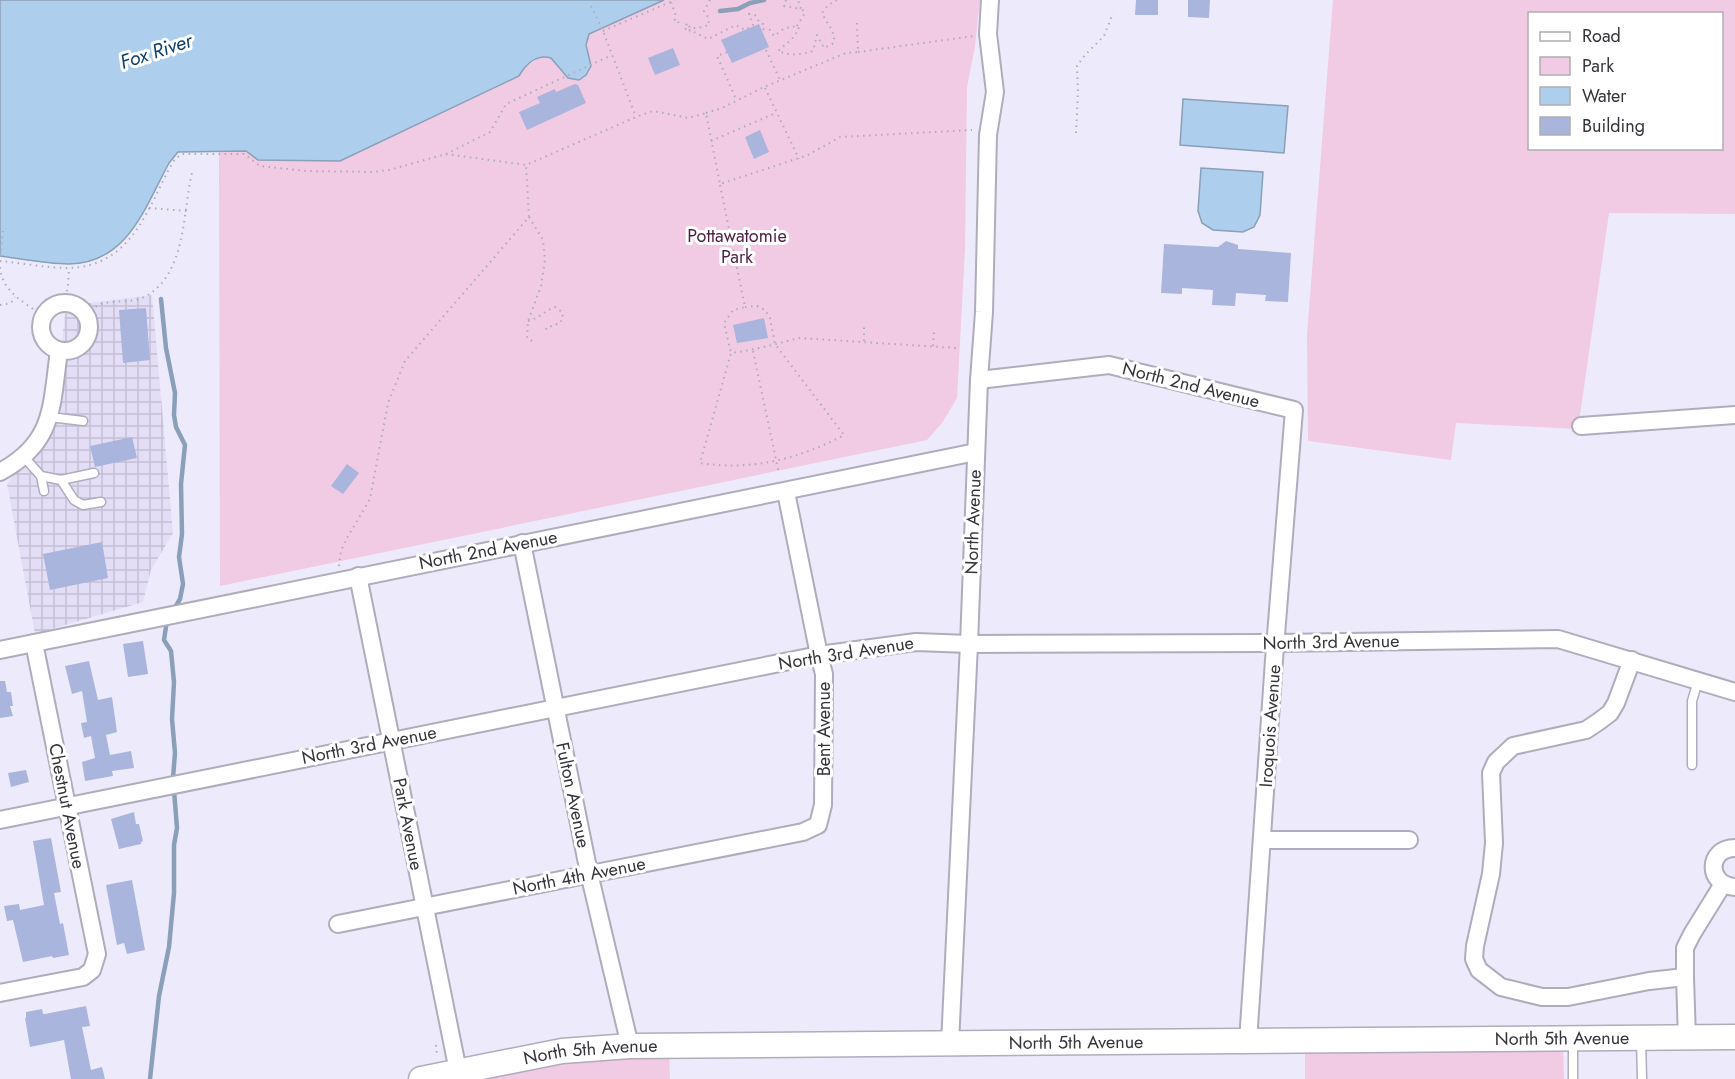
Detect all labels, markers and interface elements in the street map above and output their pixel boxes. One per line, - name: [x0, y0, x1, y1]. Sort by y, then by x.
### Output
- legend: [1528, 12, 1723, 150]
- text: Road: [1582, 23, 1621, 49]
- water label: Fox River: [116, 26, 197, 77]
- text: Park: [1582, 53, 1614, 79]
- text: Water: [1582, 83, 1627, 109]
- text: Building: [1582, 113, 1645, 139]
- park label: Pottawatomie Park: [687, 223, 787, 270]
- street label: North 2nd Avenue: [1120, 355, 1262, 415]
- street label: North Avenue: [958, 469, 988, 575]
- street label: North 2nd Avenue: [417, 524, 559, 576]
- street label: North 3rd Avenue: [1262, 628, 1400, 656]
- street label: North 3rd Avenue: [776, 629, 916, 677]
- street label: Iroquois Avenue: [1253, 664, 1287, 788]
- street label: Bent Avenue: [811, 682, 837, 776]
- street label: North 3rd Avenue: [299, 719, 439, 771]
- street label: Fulton Avenue: [549, 740, 597, 850]
- street label: Chestnut Avenue: [42, 741, 92, 871]
- street label: Park Avenue: [386, 776, 430, 872]
- street label: North 4th Avenue: [510, 850, 648, 902]
- street label: North 5th Avenue: [1495, 1025, 1629, 1052]
- street label: North 5th Avenue: [1009, 1029, 1143, 1056]
- street label: North 5th Avenue: [521, 1033, 657, 1071]

